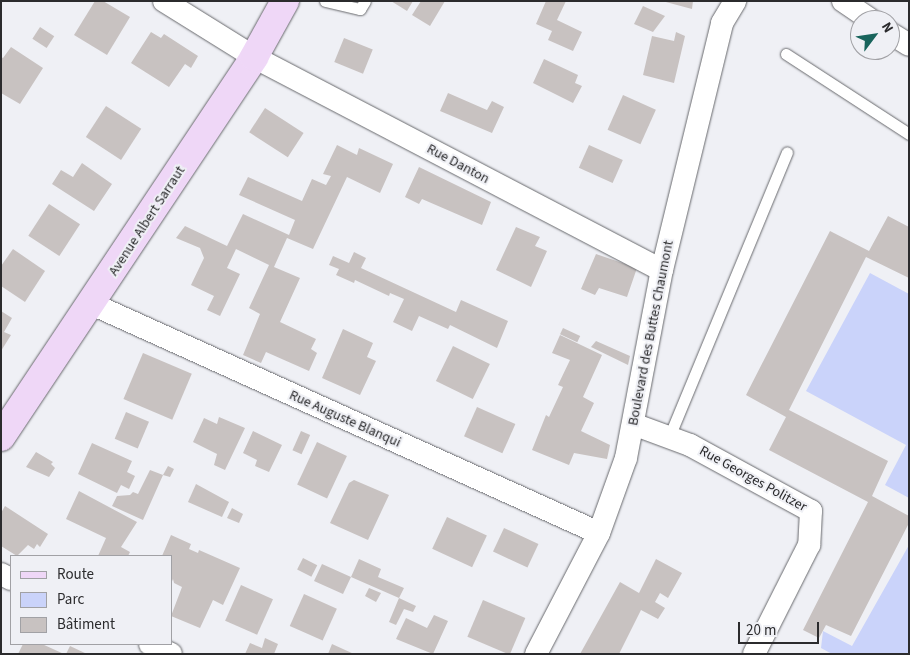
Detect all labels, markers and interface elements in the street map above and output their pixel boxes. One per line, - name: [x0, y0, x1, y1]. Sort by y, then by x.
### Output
- north arrow: [850, 10, 900, 60]
- text: N: [876, 19, 898, 37]
- street label: Rue Danton: [424, 141, 492, 187]
- street label: Avenue Albert Sarraut: [105, 163, 189, 279]
- street label: Boulevard des Buttes Chaumont: [625, 239, 677, 427]
- street label: Rue Auguste Blanqui: [287, 387, 403, 451]
- street label: Rue Georges Politzer: [696, 443, 810, 515]
- legend: [10, 555, 172, 645]
- text: Route: [57, 564, 94, 585]
- text: Parc: [57, 589, 84, 610]
- scale bar: [740, 612, 821, 644]
- text: Bâtiment: [57, 614, 115, 635]
- text: 20 m: [746, 620, 776, 641]

